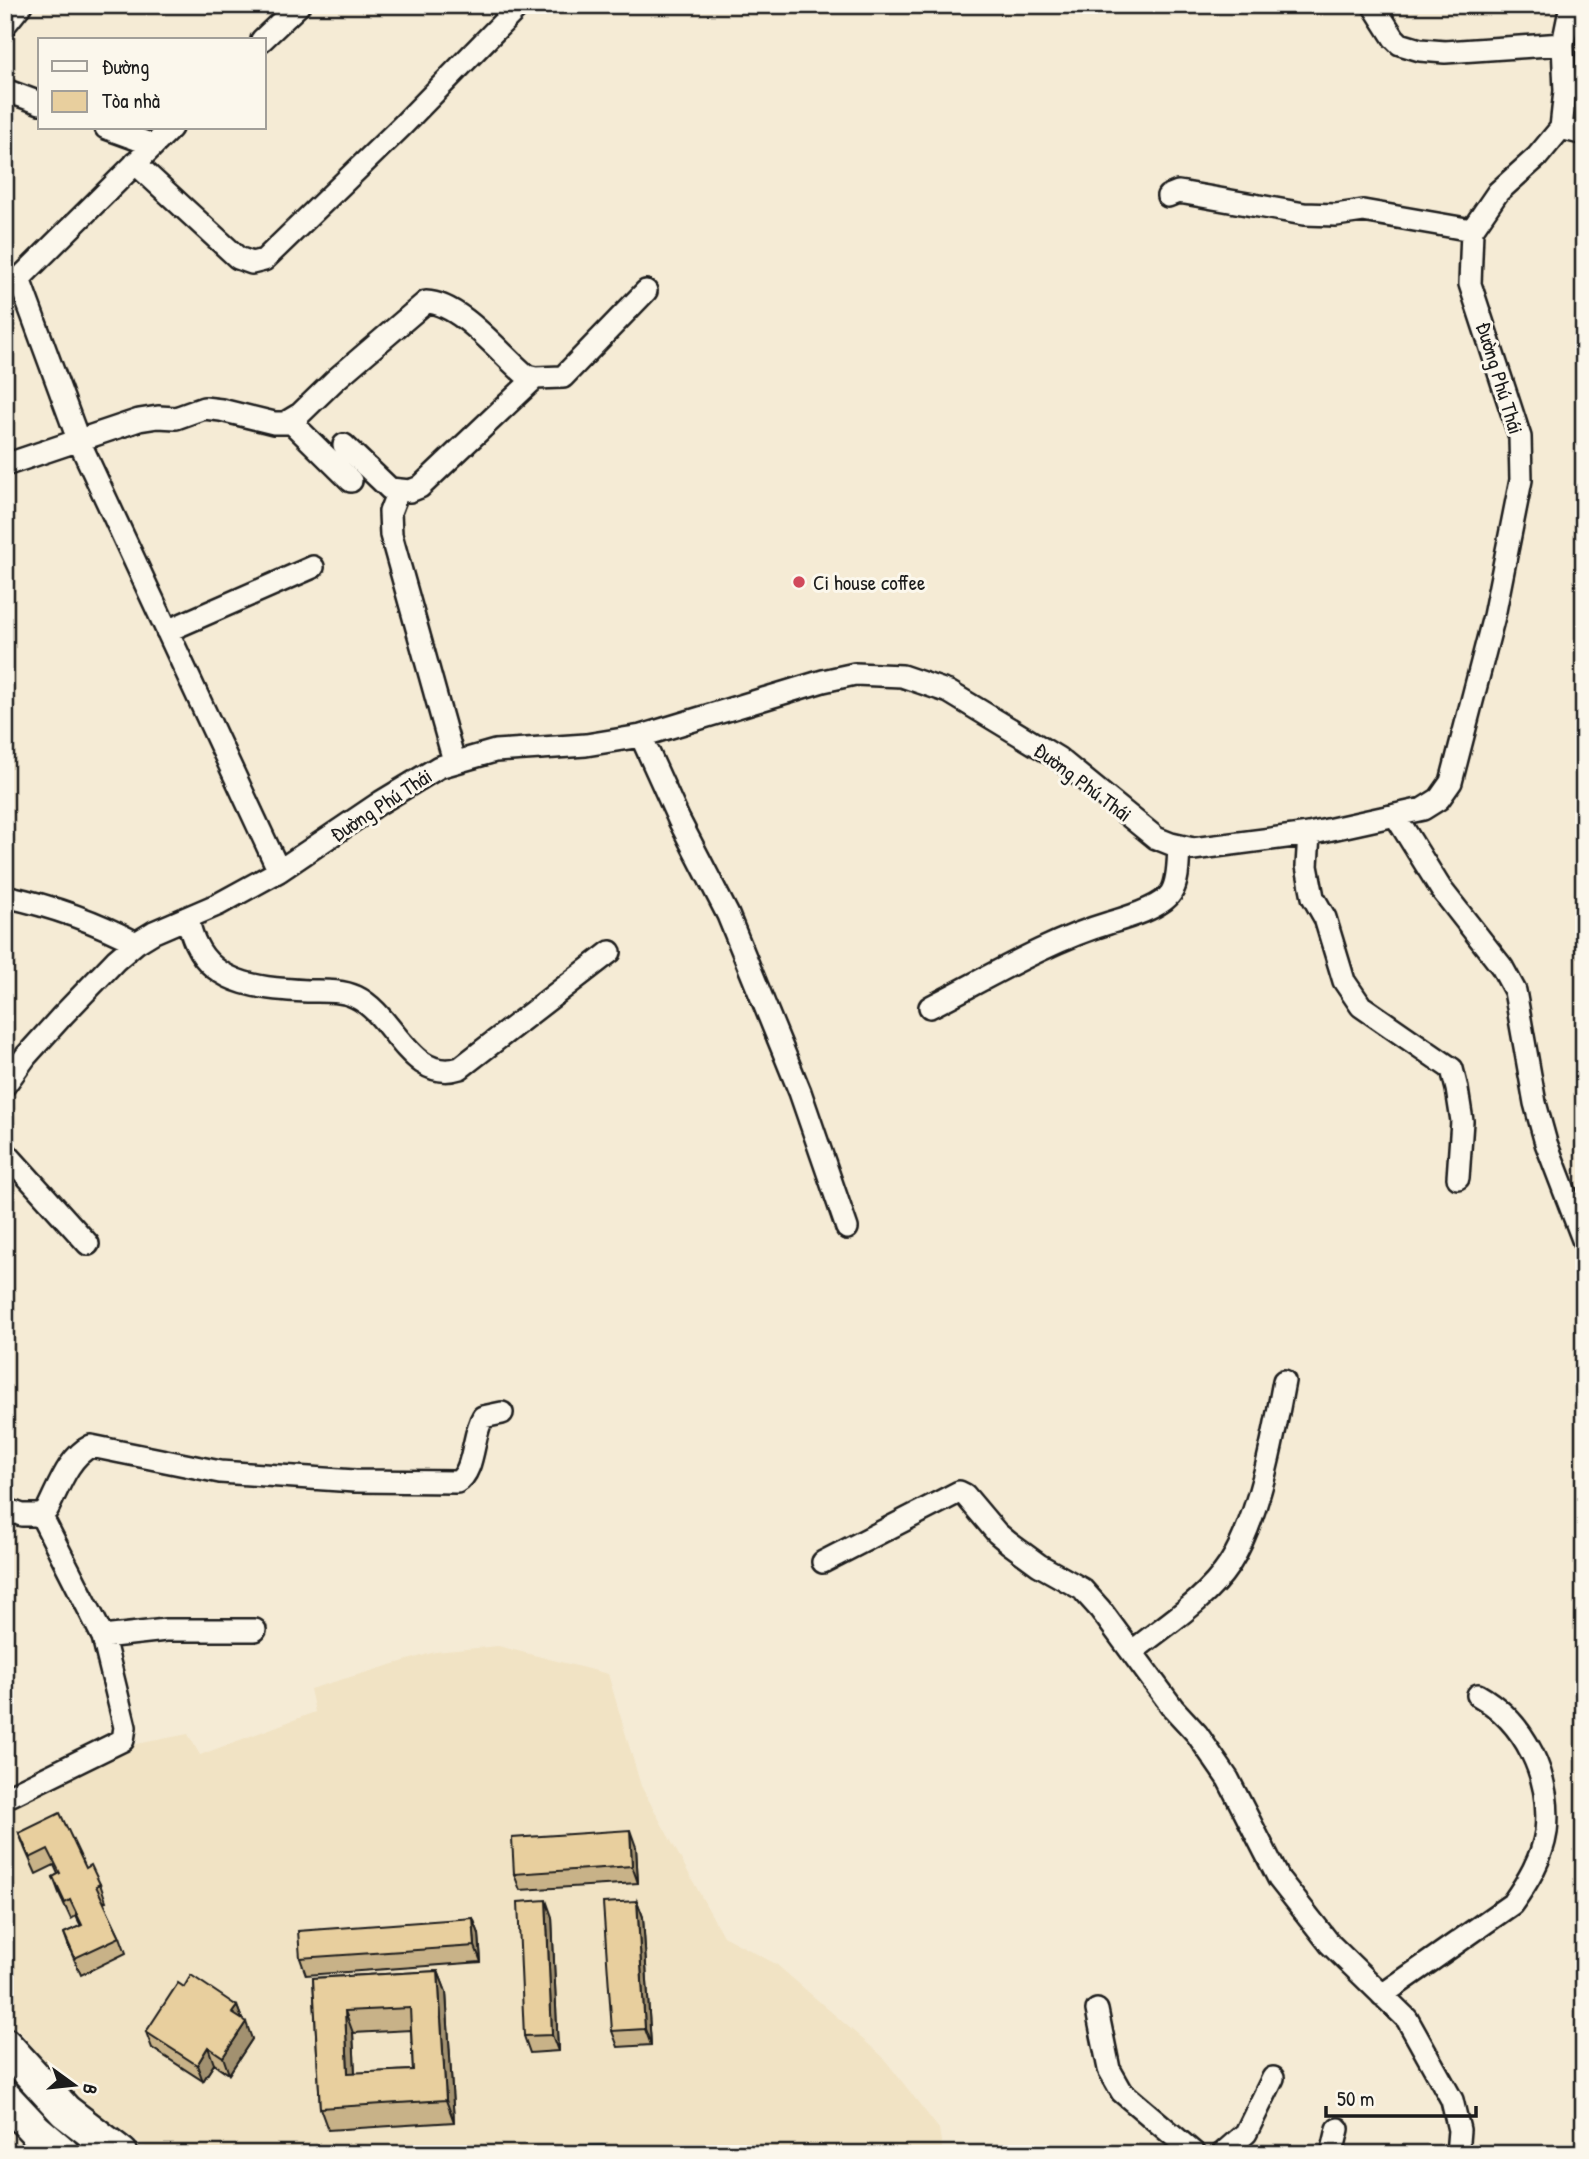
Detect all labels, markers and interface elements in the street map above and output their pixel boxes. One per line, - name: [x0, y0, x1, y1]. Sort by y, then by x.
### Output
- legend: [38, 38, 266, 130]
- text: Đường: [102, 52, 149, 81]
- text: Tòa nhà: [102, 86, 160, 115]
- street label: Đường Phú Thái: [1469, 318, 1531, 438]
- place label: Ci house coffee: [813, 568, 925, 597]
- marker: Ci house coffee: [791, 574, 807, 590]
- street label: Đường Phú Thái: [1028, 736, 1138, 828]
- street label: Đường Phú Thái: [325, 761, 437, 849]
- north arrow: [38, 2050, 108, 2120]
- scale bar: [1326, 2075, 1477, 2119]
- text: B: [77, 2081, 104, 2098]
- text: 50 m: [1337, 2084, 1374, 2113]

